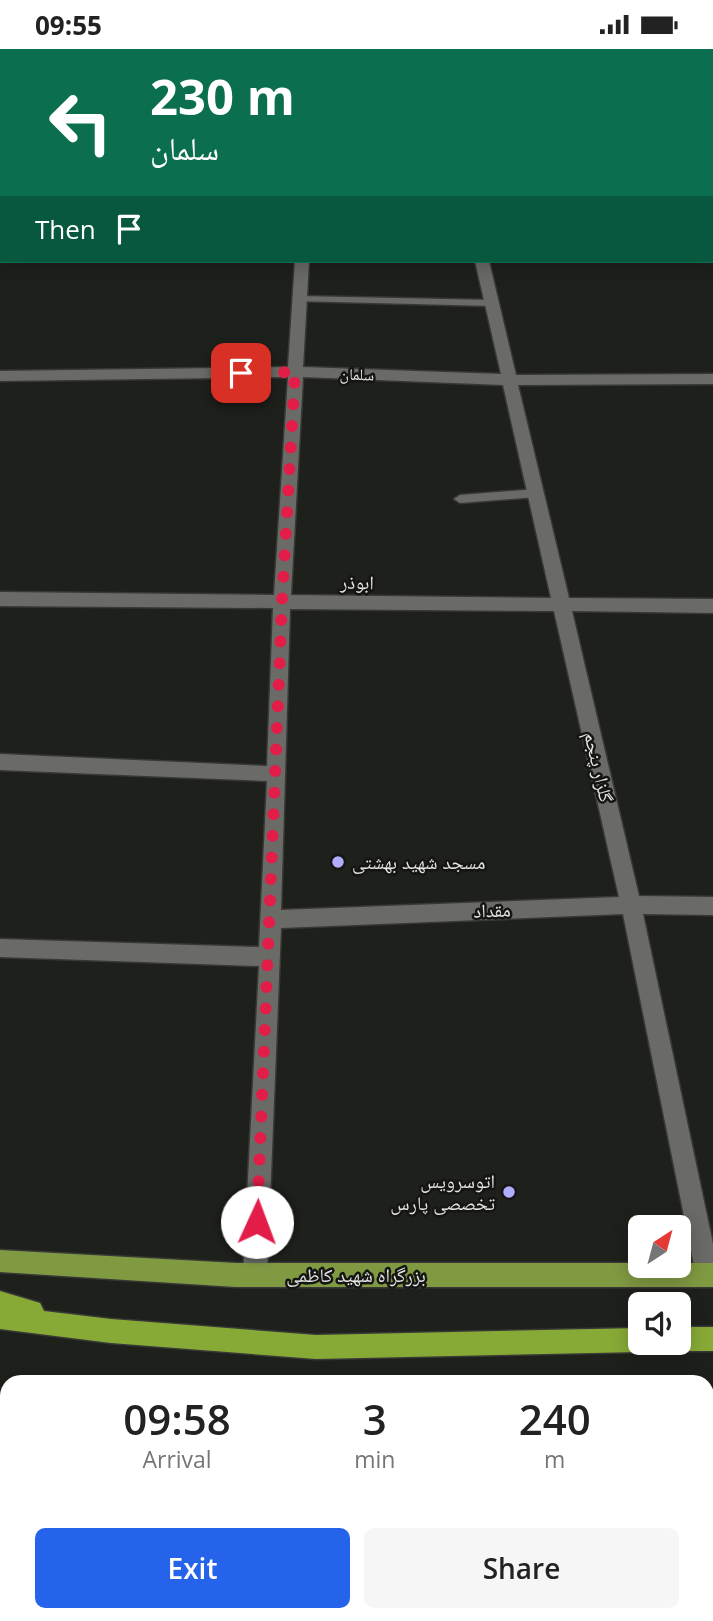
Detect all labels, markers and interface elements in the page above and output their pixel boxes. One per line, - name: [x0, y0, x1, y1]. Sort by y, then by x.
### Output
- text: 09:55: [35, 7, 102, 43]
- text: 230 m: [150, 63, 295, 129]
- icon: left: [35, 77, 126, 168]
- text: سلمان: [150, 126, 219, 169]
- icon: arrive: [110, 210, 148, 248]
- text: Then: [35, 211, 96, 247]
- pin: [211, 343, 271, 403]
- icon: arrive: [222, 354, 260, 392]
- street label: سلمان: [339, 362, 375, 386]
- street label: ابوذر: [339, 569, 374, 595]
- street label: گلزار پنجم: [578, 729, 620, 805]
- place label: مسجد شهید بهشتی: [352, 849, 485, 875]
- marker: مسجد شهید بهشتی: [330, 854, 346, 870]
- street label: مقداد: [473, 896, 511, 924]
- place label: اتوسرویس تخصصی پارس: [390, 1168, 495, 1216]
- marker: اتوسرویس تخصصی پارس: [501, 1184, 517, 1200]
- position arrow: [220, 1185, 294, 1259]
- north arrow: [628, 1215, 691, 1277]
- map controls: [628, 1215, 691, 1355]
- street label: بزرگراه شهید کاظمی: [286, 1262, 426, 1288]
- button: sound: [628, 1292, 691, 1355]
- text: 09:58: [123, 1390, 231, 1447]
- text: 3: [363, 1390, 387, 1447]
- text: 240: [519, 1390, 591, 1447]
- text: Arrival: [142, 1443, 212, 1475]
- text: min: [354, 1443, 395, 1475]
- text: m: [544, 1443, 565, 1475]
- button: Exit: [35, 1528, 350, 1608]
- button: Share: [364, 1528, 679, 1608]

